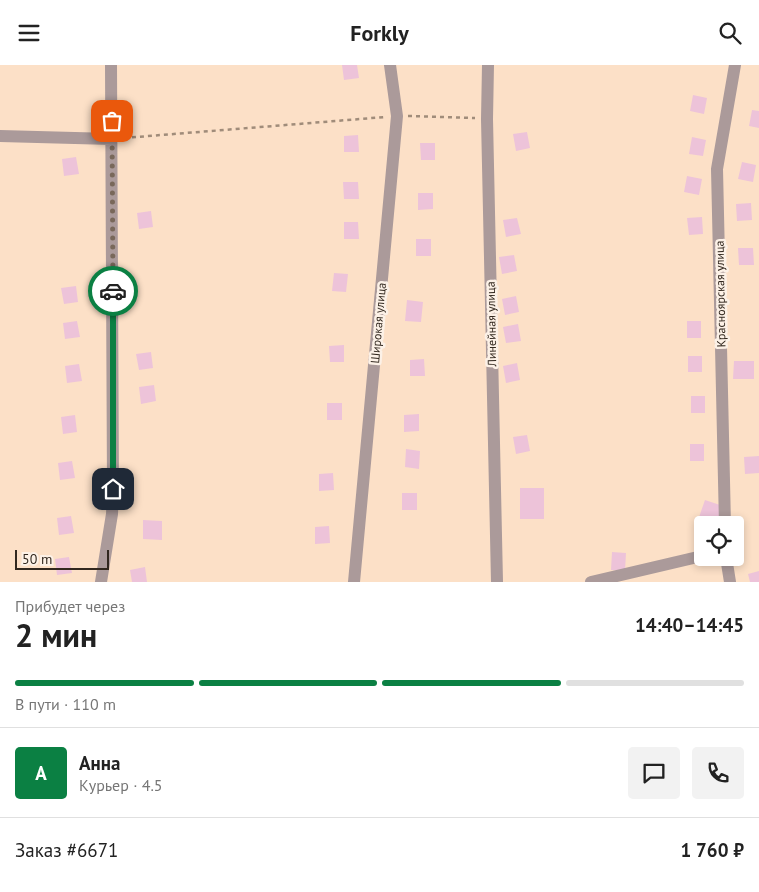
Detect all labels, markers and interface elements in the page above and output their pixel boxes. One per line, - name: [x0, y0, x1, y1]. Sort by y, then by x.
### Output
- icon: menu: [15, 19, 43, 47]
- text: Forkly: [350, 19, 409, 47]
- icon: search: [716, 19, 744, 47]
- pin: [91, 100, 133, 142]
- icon: bag: [98, 107, 126, 135]
- street label: Красноярская улица: [712, 240, 728, 348]
- courier: [88, 266, 138, 316]
- icon: car: [99, 277, 127, 305]
- street label: Линейная улица: [483, 281, 499, 368]
- street label: Широкая улица: [367, 282, 389, 364]
- pin: [92, 468, 134, 510]
- icon: home: [99, 475, 127, 503]
- map controls: [694, 516, 744, 566]
- button: locate: [694, 516, 744, 566]
- scale bar: [15, 547, 109, 570]
- text: 50 m: [22, 550, 52, 568]
- text: Прибудет через: [15, 596, 125, 616]
- text: 14:40–14:45: [635, 613, 744, 637]
- text: 2 мин: [15, 614, 97, 656]
- text: В пути · 110 m: [15, 694, 116, 714]
- button: chat: [628, 747, 680, 799]
- button: phone: [692, 747, 744, 799]
- text: Анна: [79, 751, 120, 775]
- text: А: [35, 761, 47, 785]
- text: Курьер · 4.5: [79, 775, 163, 795]
- text: Заказ #6671: [15, 838, 118, 862]
- text: 1 760 ₽: [681, 838, 744, 862]

